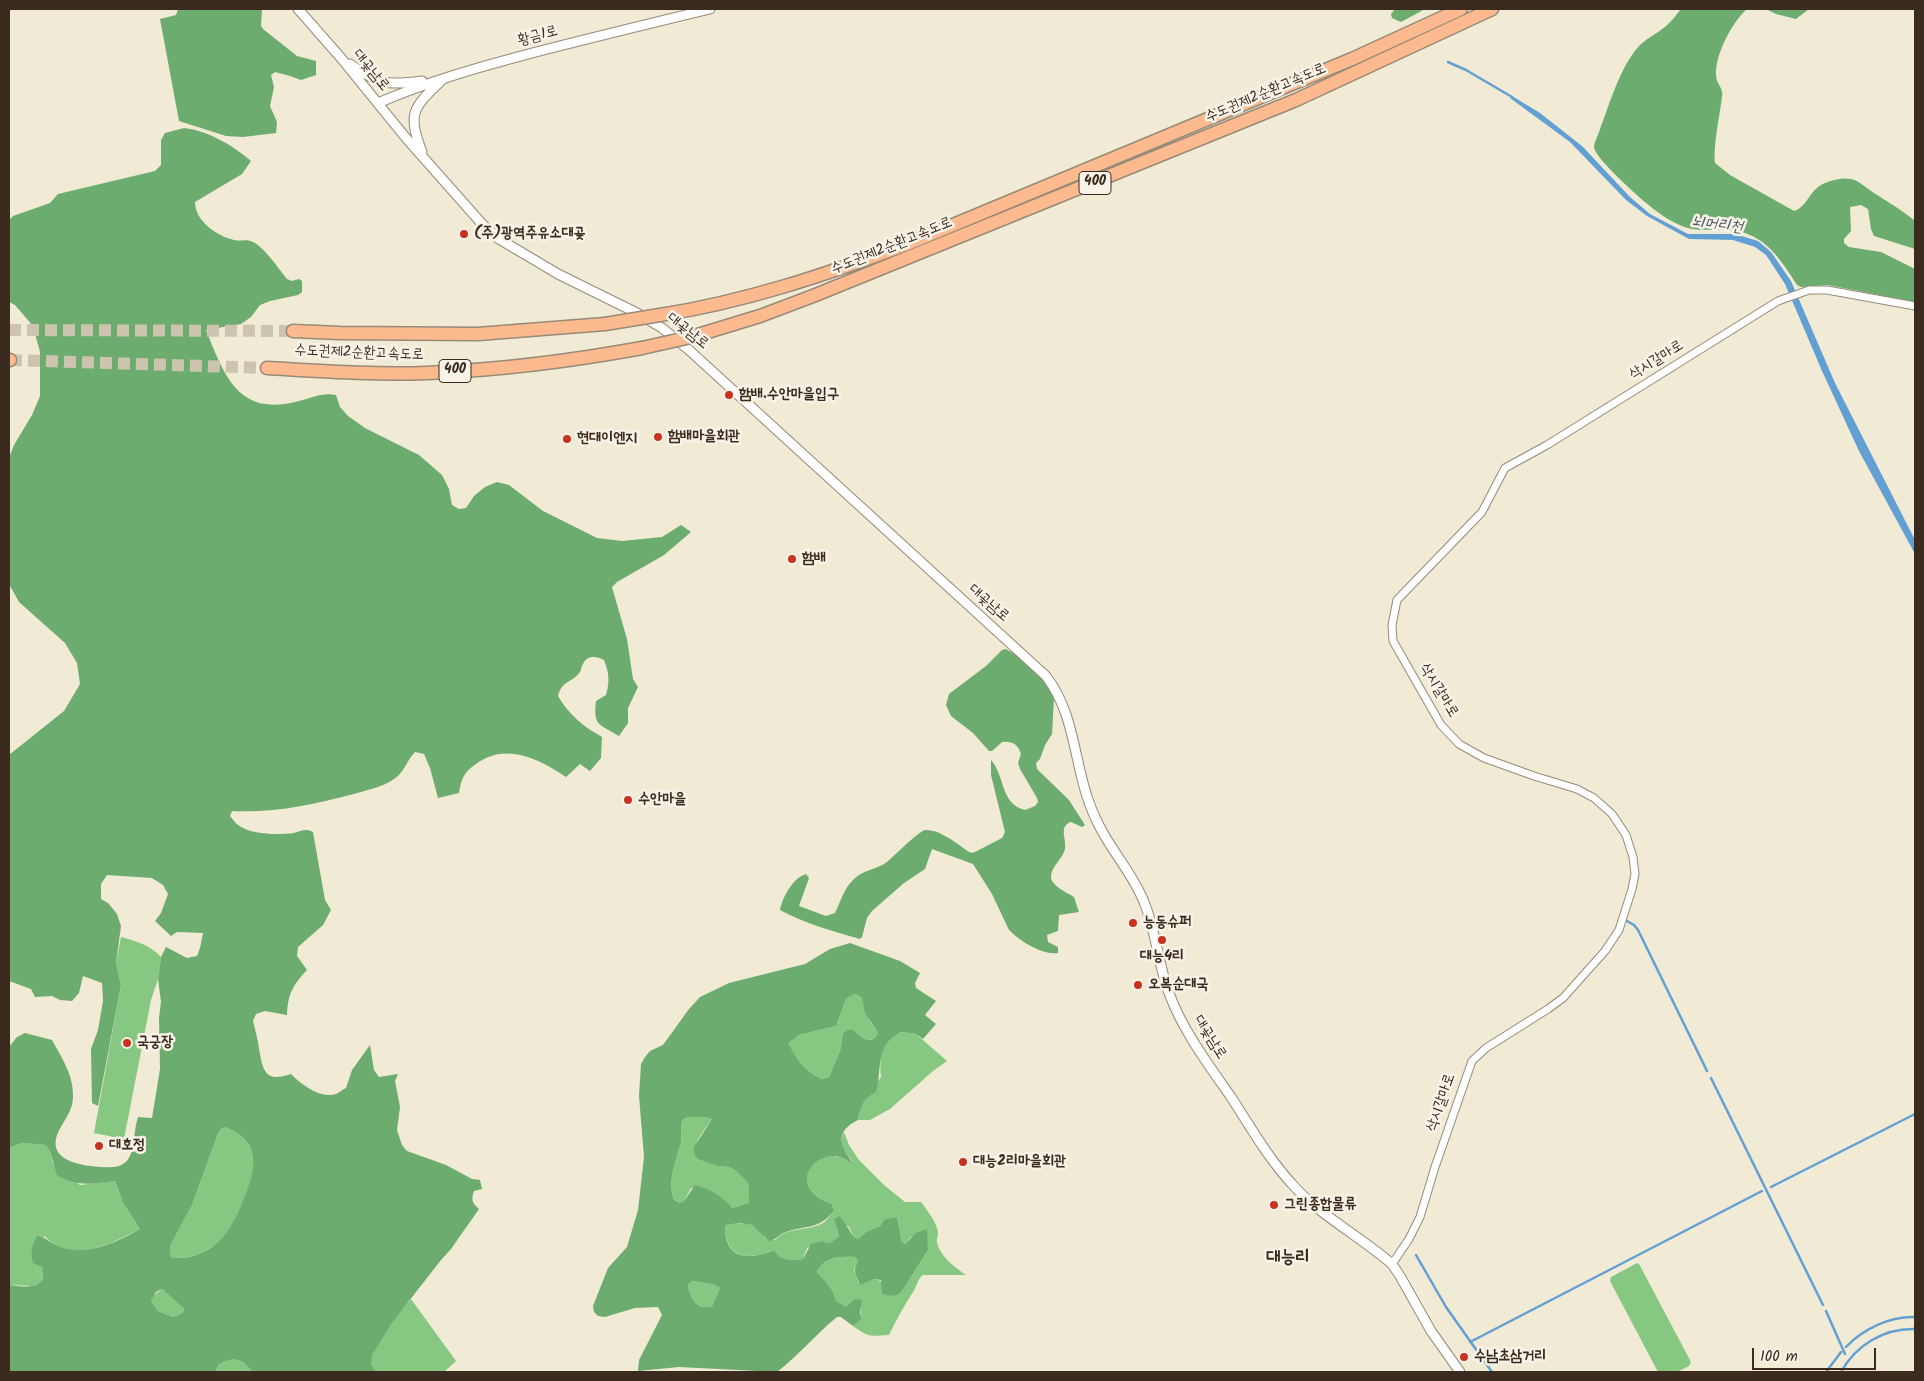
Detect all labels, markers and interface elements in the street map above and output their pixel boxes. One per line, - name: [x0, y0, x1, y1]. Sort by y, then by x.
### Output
- street label: 황금1로: [516, 23, 560, 51]
- street label: 대곶남로: [348, 47, 392, 95]
- street label: 수도권제2순환고속도로: [1203, 60, 1329, 128]
- road number: 400: [1079, 172, 1111, 194]
- water label: 뇌머리천: [1690, 213, 1744, 239]
- street label: 수도권제2순환고속도로: [829, 214, 955, 280]
- place label: (주)광역주유소대곶: [474, 225, 586, 243]
- marker: (주)광역주유소대곶: [458, 228, 470, 240]
- street label: 대곶남로: [662, 310, 712, 354]
- street label: 삭시갈마로: [1627, 337, 1687, 385]
- street label: 수도권제2순환고속도로: [294, 343, 424, 365]
- road number: 400: [439, 360, 471, 382]
- place label: 함배.수안마을입구: [739, 386, 839, 404]
- marker: 함배.수안마을입구: [723, 389, 735, 401]
- place label: 함배마을회관: [668, 428, 740, 446]
- place label: 현대이엔지: [577, 430, 637, 448]
- marker: 함배마을회관: [652, 431, 664, 443]
- marker: 현대이엔지: [561, 433, 573, 445]
- place label: 함배: [802, 550, 826, 568]
- marker: 함배: [786, 553, 798, 565]
- street label: 대곶남로: [964, 581, 1012, 627]
- street label: 삭시갈마로: [1415, 660, 1461, 722]
- place label: 수안마을: [638, 791, 686, 809]
- marker: 수안마을: [622, 794, 634, 806]
- place label: 능동슈퍼: [1143, 914, 1191, 932]
- marker: 능동슈퍼: [1127, 917, 1139, 929]
- marker: 대능4리: [1156, 934, 1168, 946]
- place label: 대능4리: [1140, 948, 1184, 966]
- place label: 오복순대국: [1148, 976, 1208, 994]
- marker: 오복순대국: [1132, 979, 1144, 991]
- street label: 대곶남로: [1189, 1013, 1229, 1063]
- place label: 국궁장: [137, 1034, 173, 1052]
- marker: 국궁장: [121, 1037, 133, 1049]
- street label: 삭시갈마로: [1424, 1072, 1460, 1134]
- place label: 대호정: [109, 1137, 145, 1155]
- marker: 대호정: [93, 1140, 105, 1152]
- place label: 대능2리마을회관: [973, 1153, 1066, 1171]
- marker: 대능2리마을회관: [957, 1156, 969, 1168]
- place label: 그린종합물류: [1284, 1196, 1356, 1214]
- marker: 그린종합물류: [1268, 1199, 1280, 1211]
- district label: 대능리: [1266, 1248, 1310, 1270]
- scale bar: [1754, 1338, 1878, 1370]
- text: 100 m: [1760, 1345, 1798, 1369]
- place label: 수남초삼거리: [1474, 1348, 1546, 1366]
- marker: 수남초삼거리: [1458, 1351, 1470, 1363]

